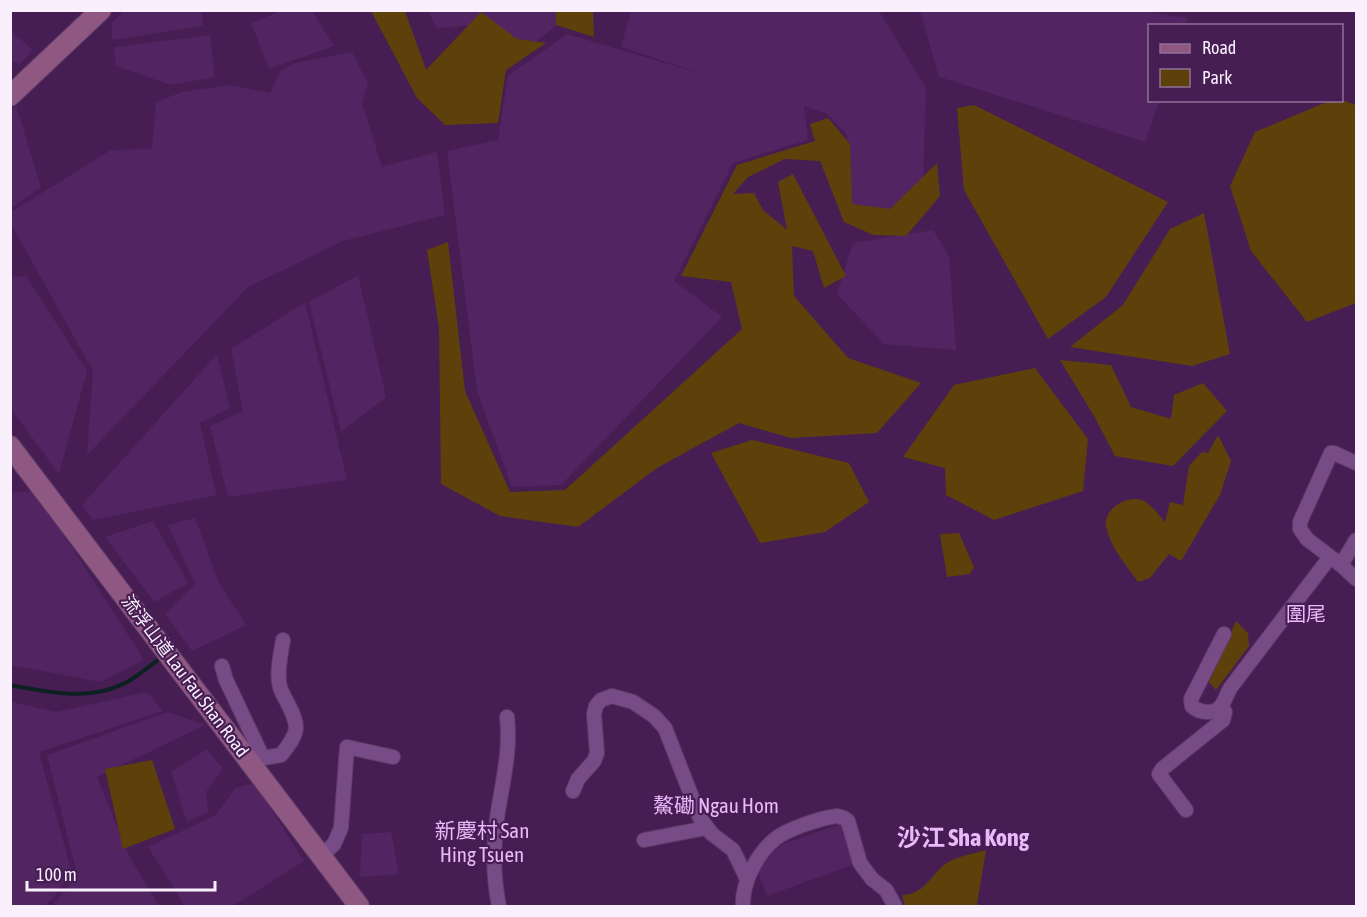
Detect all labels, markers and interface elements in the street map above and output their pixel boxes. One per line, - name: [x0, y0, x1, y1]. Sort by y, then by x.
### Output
- legend: [1148, 24, 1343, 102]
- text: Road: [1202, 37, 1236, 58]
- text: Park: [1202, 67, 1232, 88]
- street label: 流浮山道 Lau Fau Shan Road: [118, 590, 253, 761]
- district label: 圍尾: [1286, 602, 1326, 625]
- district label: 鰲磡 Ngau Hom: [653, 793, 779, 817]
- district label: 新慶村 San Hing Tsuen: [435, 818, 529, 866]
- district label: 沙江 Sha Kong: [897, 824, 1030, 851]
- scale bar: [27, 854, 214, 892]
- text: 100 m: [36, 864, 77, 885]

